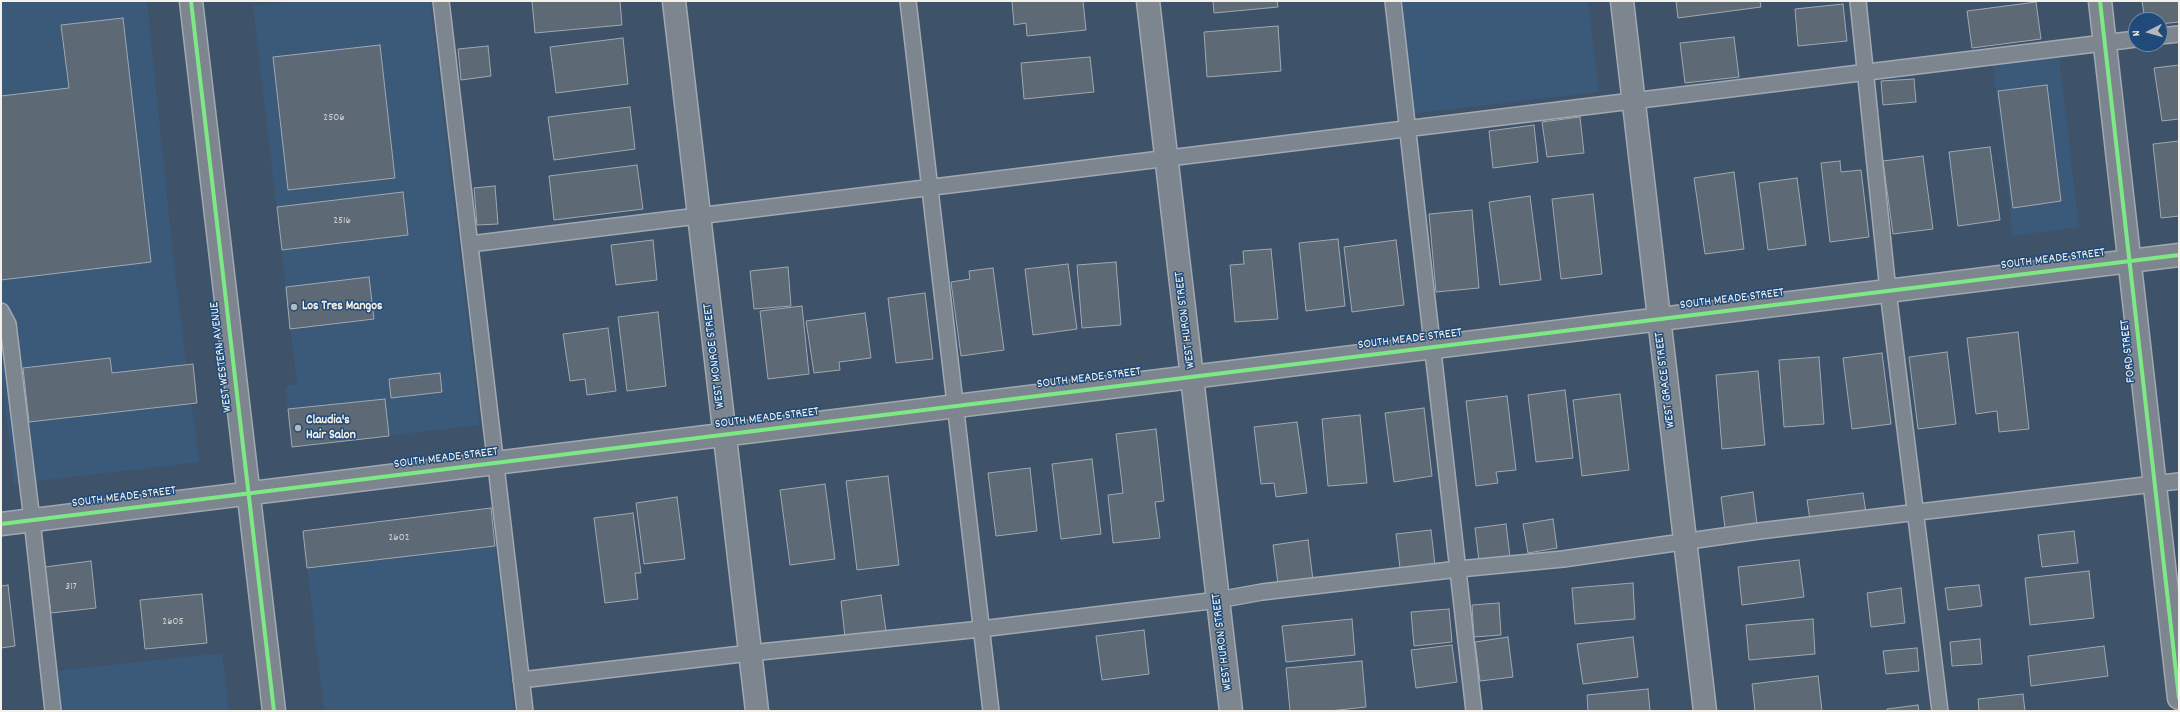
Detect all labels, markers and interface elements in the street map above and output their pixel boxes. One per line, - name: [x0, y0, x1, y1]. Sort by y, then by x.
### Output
- north arrow: [2128, 12, 2168, 52]
- text: N: [2129, 30, 2145, 37]
- house number: 2506: [323, 111, 345, 125]
- house number: 2516: [333, 214, 351, 228]
- street label: SOUTH MEADE STREET: [2000, 246, 2106, 274]
- street label: WEST HURON STREET: [1172, 271, 1200, 369]
- street label: SOUTH MEADE STREET: [1679, 286, 1785, 314]
- place label: Los Tres Mangos: [302, 299, 382, 315]
- street label: WEST WESTERN AVENUE: [207, 301, 237, 413]
- marker: Los Tres Mangos: [289, 302, 299, 312]
- street label: WEST MONROE STREET: [701, 303, 729, 409]
- street label: FORD STREET: [2118, 319, 2140, 383]
- street label: SOUTH MEADE STREET: [1357, 326, 1463, 354]
- street label: WEST GRACE STREET: [1652, 331, 1680, 429]
- street label: SOUTH MEADE STREET: [1036, 365, 1142, 393]
- street label: SOUTH MEADE STREET: [714, 405, 820, 433]
- place label: Claudia's Hair Salon: [306, 413, 356, 444]
- marker: Claudia's Hair Salon: [293, 423, 303, 433]
- street label: SOUTH MEADE STREET: [393, 445, 499, 473]
- street label: SOUTH MEADE STREET: [71, 484, 177, 512]
- house number: 2602: [389, 531, 409, 545]
- house number: 317: [65, 580, 77, 594]
- street label: WEST HURON STREET: [1209, 593, 1237, 691]
- house number: 2605: [162, 615, 184, 629]

